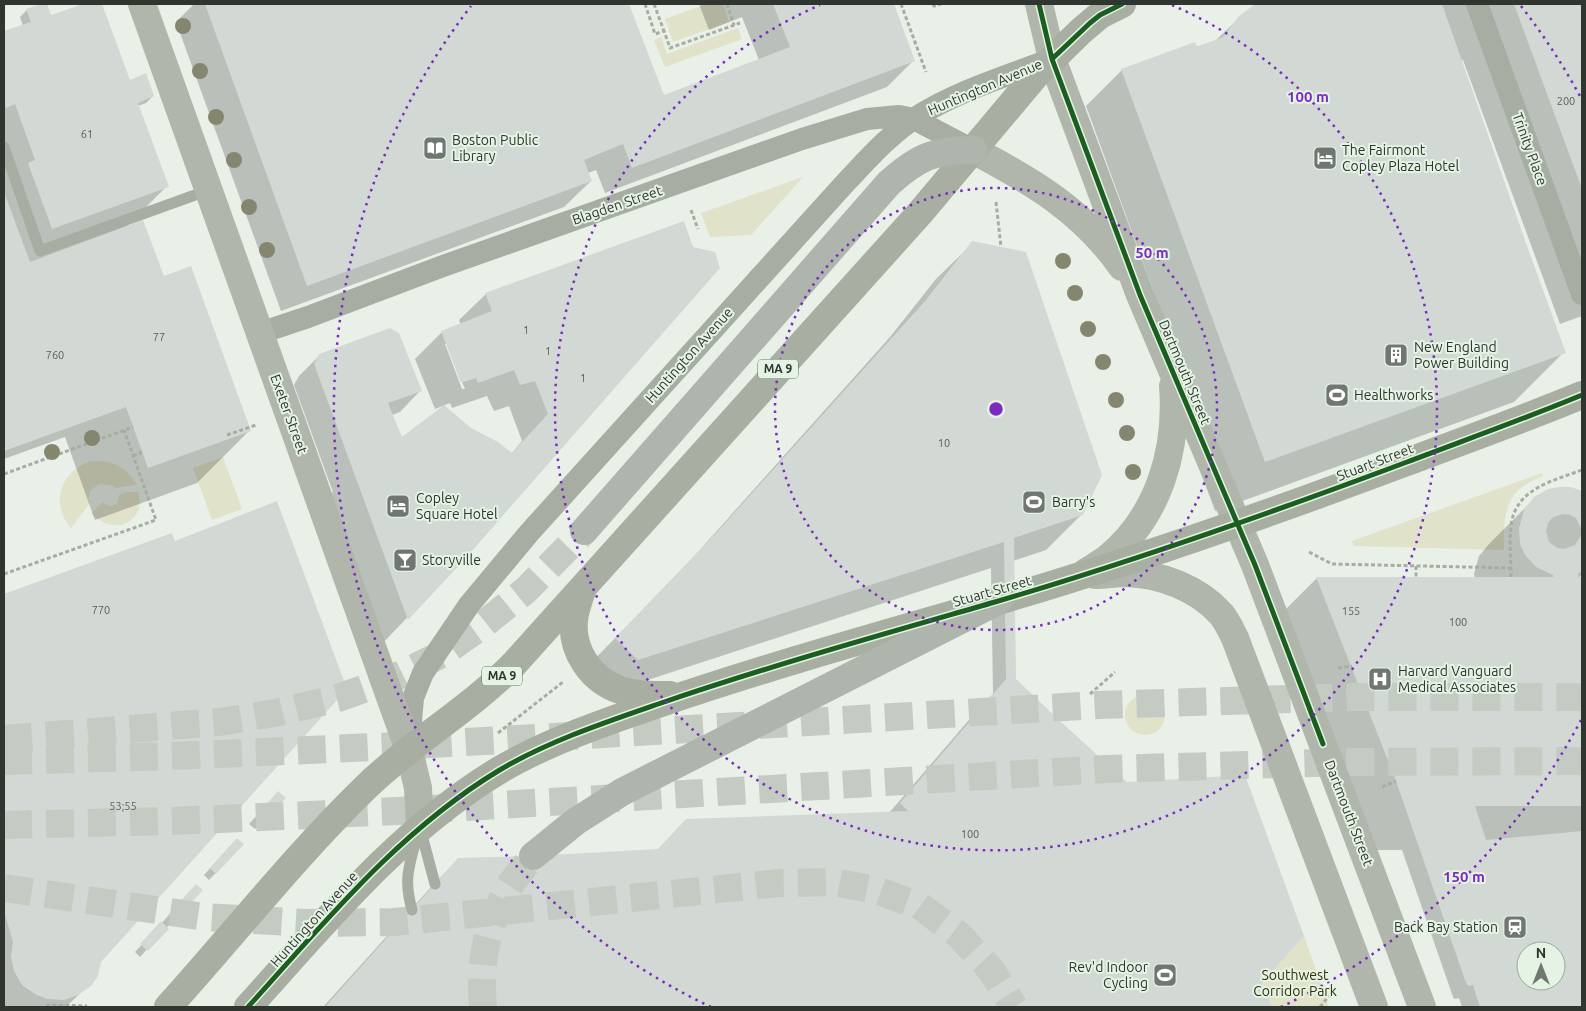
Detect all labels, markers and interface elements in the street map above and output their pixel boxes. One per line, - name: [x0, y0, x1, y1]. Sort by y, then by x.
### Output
- street label: Huntington Avenue: [925, 56, 1045, 118]
- text: 100 m: [1287, 88, 1329, 105]
- house number: 200: [1557, 95, 1575, 107]
- street label: Trinity Place: [1509, 110, 1551, 188]
- house number: 61: [81, 128, 93, 140]
- place label: Boston Public Library: [452, 132, 539, 164]
- library icon: Boston Public Library: [422, 135, 448, 161]
- place label: The Fairmont Copley Plaza Hotel: [1342, 142, 1460, 174]
- hotel icon: The Fairmont Copley Plaza Hotel: [1312, 145, 1338, 171]
- street label: Blagden Street: [570, 182, 665, 228]
- text: 50 m: [1135, 244, 1169, 261]
- street label: Huntington Avenue: [642, 304, 736, 406]
- street label: Dartmouth Street: [1156, 317, 1214, 427]
- house number: 1: [523, 324, 529, 336]
- house number: 77: [153, 331, 165, 343]
- place label: New England Power Building: [1414, 339, 1509, 371]
- building icon: New England Power Building: [1383, 342, 1409, 368]
- house number: 1: [545, 345, 551, 357]
- house number: 760: [46, 349, 64, 361]
- road number: MA 9: [758, 359, 798, 378]
- street label: Exeter Street: [267, 372, 311, 456]
- house number: 1: [580, 372, 586, 384]
- sports icon: Healthworks: [1324, 382, 1350, 408]
- place label: Healthworks: [1354, 387, 1433, 403]
- centre of rings: [987, 400, 1005, 418]
- house number: 10: [938, 437, 950, 449]
- street label: Stuart Street: [1334, 440, 1416, 484]
- sports icon: Barry's: [1021, 489, 1047, 515]
- place label: Copley Square Hotel: [416, 490, 498, 522]
- hotel icon: Copley Square Hotel: [385, 493, 411, 519]
- place label: Barry's: [1052, 494, 1095, 510]
- bar icon: Storyville: [392, 547, 418, 573]
- place label: Storyville: [422, 552, 481, 568]
- street label: Stuart Street: [951, 572, 1034, 610]
- house number: 770: [92, 604, 110, 616]
- house number: 155: [1342, 605, 1360, 617]
- house number: 100: [1449, 616, 1467, 628]
- place label: Harvard Vanguard Medical Associates: [1398, 663, 1516, 695]
- road number: MA 9: [482, 666, 522, 686]
- hospital icon: Harvard Vanguard Medical Associates: [1367, 666, 1393, 692]
- street label: Dartmouth Street: [1321, 758, 1377, 869]
- house number: 53;55: [109, 800, 137, 812]
- house number: 100: [961, 828, 979, 840]
- street label: Huntington Avenue: [267, 868, 361, 970]
- text: 150 m: [1443, 868, 1485, 885]
- station icon: Back Bay Station: [1502, 914, 1528, 940]
- place label: Back Bay Station: [1394, 919, 1498, 935]
- north arrow: [1516, 941, 1566, 991]
- text: N: [1536, 945, 1546, 961]
- place label: Rev'd Indoor Cycling: [1069, 959, 1149, 991]
- sports icon: Rev'd Indoor Cycling: [1152, 962, 1178, 988]
- park label: Southwest Corridor Park: [1253, 967, 1337, 999]

